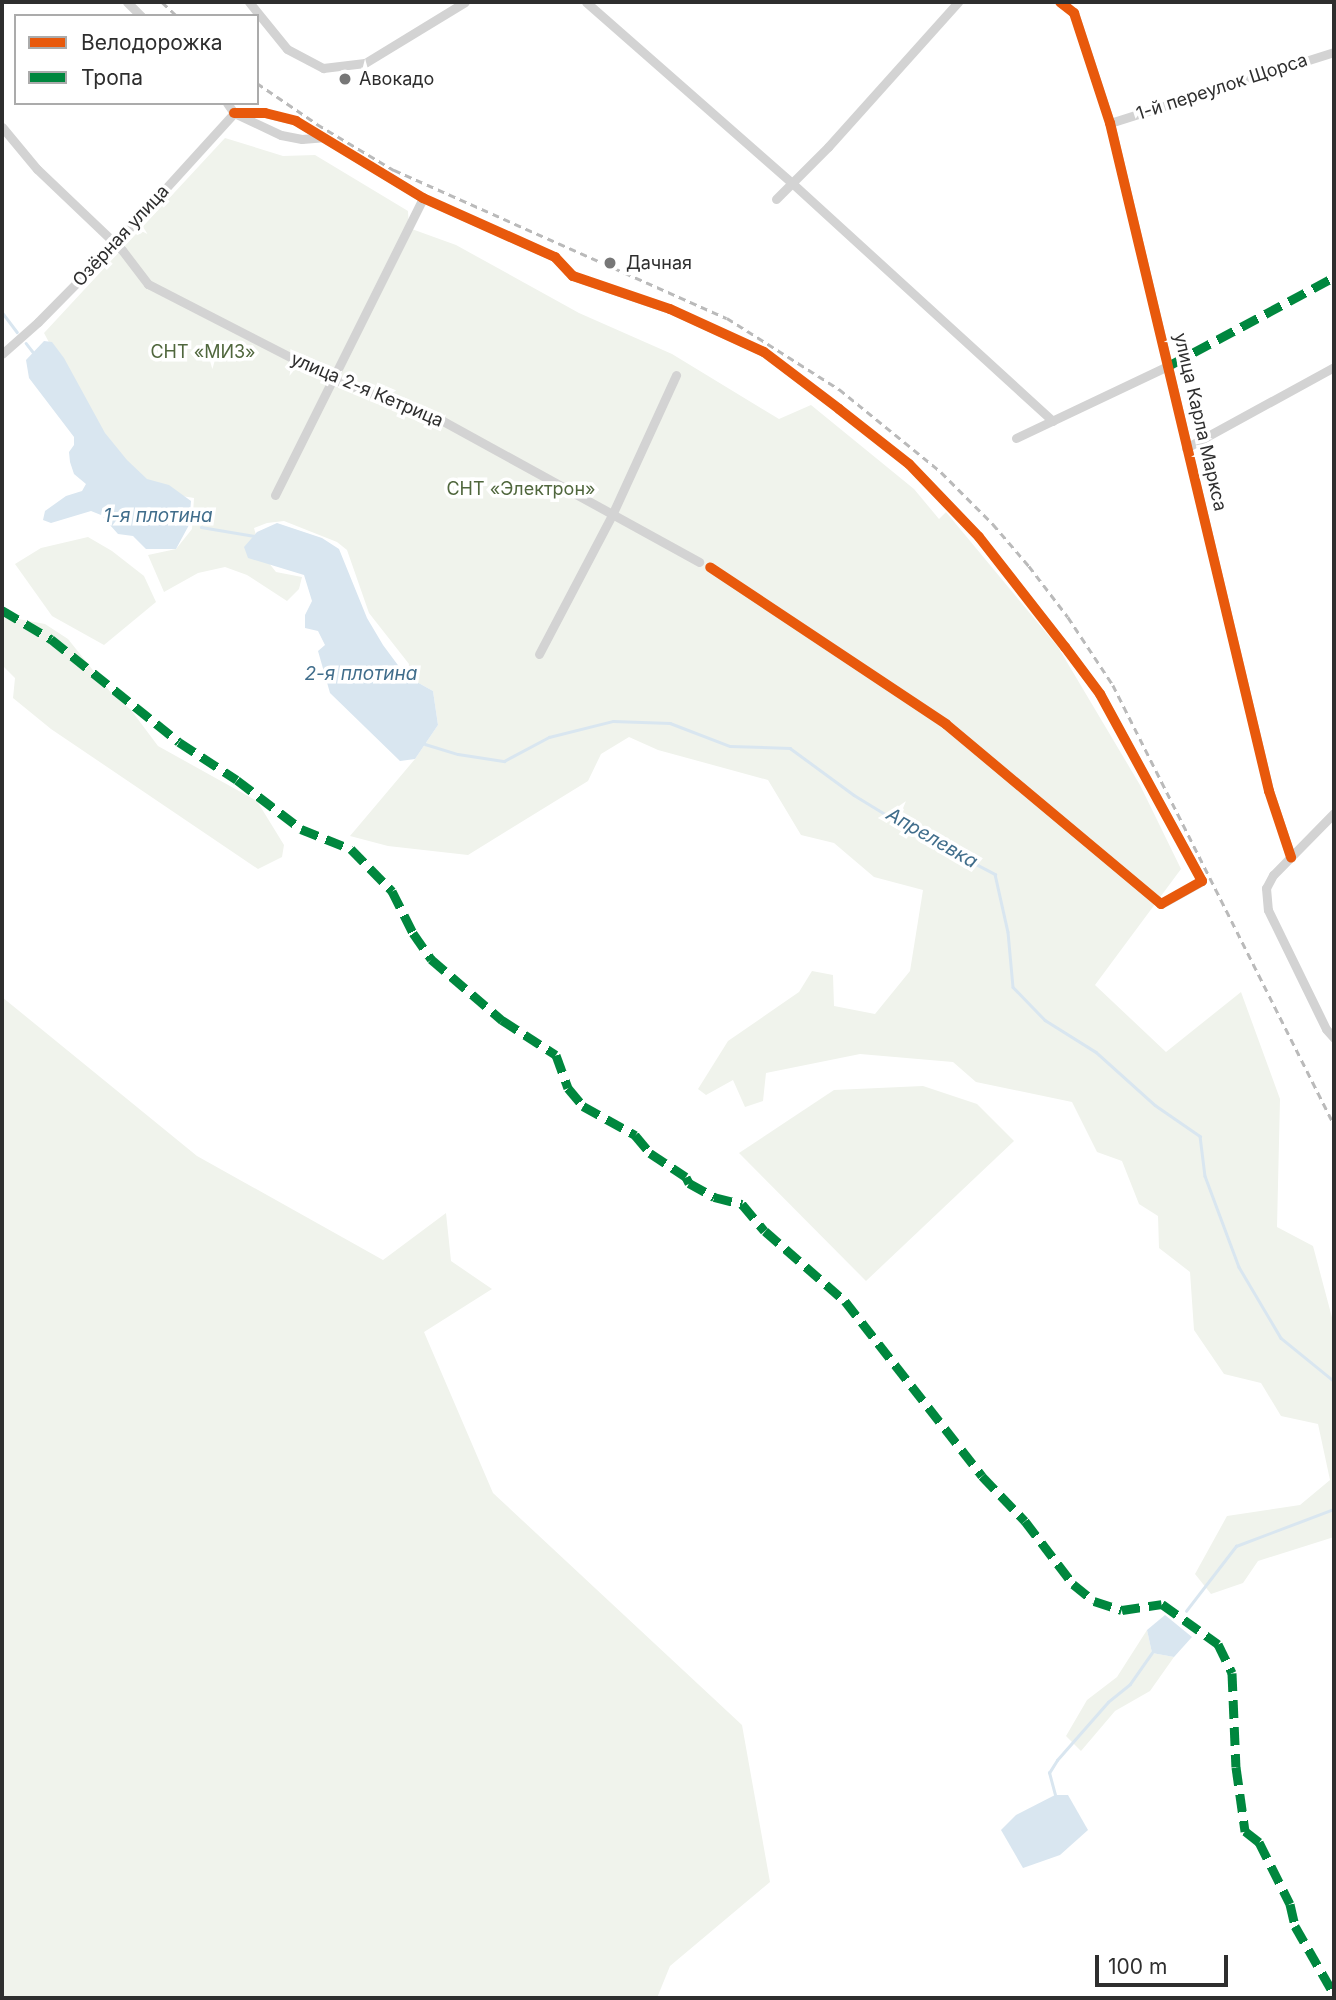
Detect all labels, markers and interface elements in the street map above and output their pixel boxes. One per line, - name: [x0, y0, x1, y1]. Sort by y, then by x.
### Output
- legend: [14, 14, 259, 105]
- text: Велодорожка: [81, 30, 223, 55]
- street label: 1-й переулок Щорса: [1134, 49, 1310, 125]
- text: Тропа: [81, 65, 143, 90]
- place label: Авокадо: [359, 68, 434, 90]
- marker: Авокадо: [337, 71, 353, 87]
- street label: Озёрная улица: [68, 181, 174, 291]
- place label: Дачная: [626, 252, 692, 274]
- marker: Дачная: [600, 253, 620, 273]
- street label: улица Карла Маркса: [1169, 331, 1231, 513]
- park label: СНТ «МИЗ»: [150, 341, 256, 363]
- street label: улица 2-я Кетрица: [287, 348, 447, 432]
- park label: СНТ «Электрон»: [446, 478, 596, 500]
- water label: 1-я плотина: [103, 505, 213, 527]
- water label: 2-я плотина: [305, 663, 417, 685]
- water label: Апрелевка: [882, 803, 982, 873]
- scale bar: [1098, 1940, 1231, 1984]
- text: 100 m: [1108, 1954, 1167, 1979]

